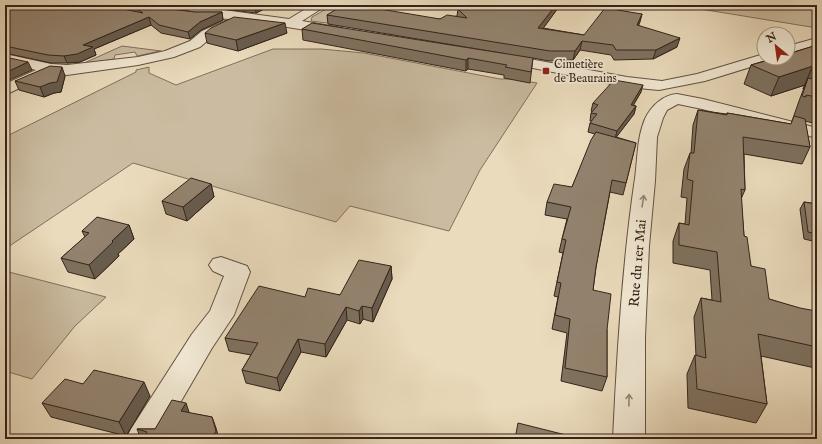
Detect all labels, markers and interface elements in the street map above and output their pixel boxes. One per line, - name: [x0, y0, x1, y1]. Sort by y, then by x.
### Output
- north arrow: [756, 26, 796, 66]
- text: N: [763, 29, 780, 47]
- place label: Cimetière de Beaurains: [554, 57, 617, 86]
- marker: Cimetière de Beaurains: [541, 66, 551, 76]
- one-way arrow: [639, 195, 647, 208]
- street label: Rue du 1er Mai: [625, 218, 651, 308]
- one-way arrow: [626, 394, 633, 407]

